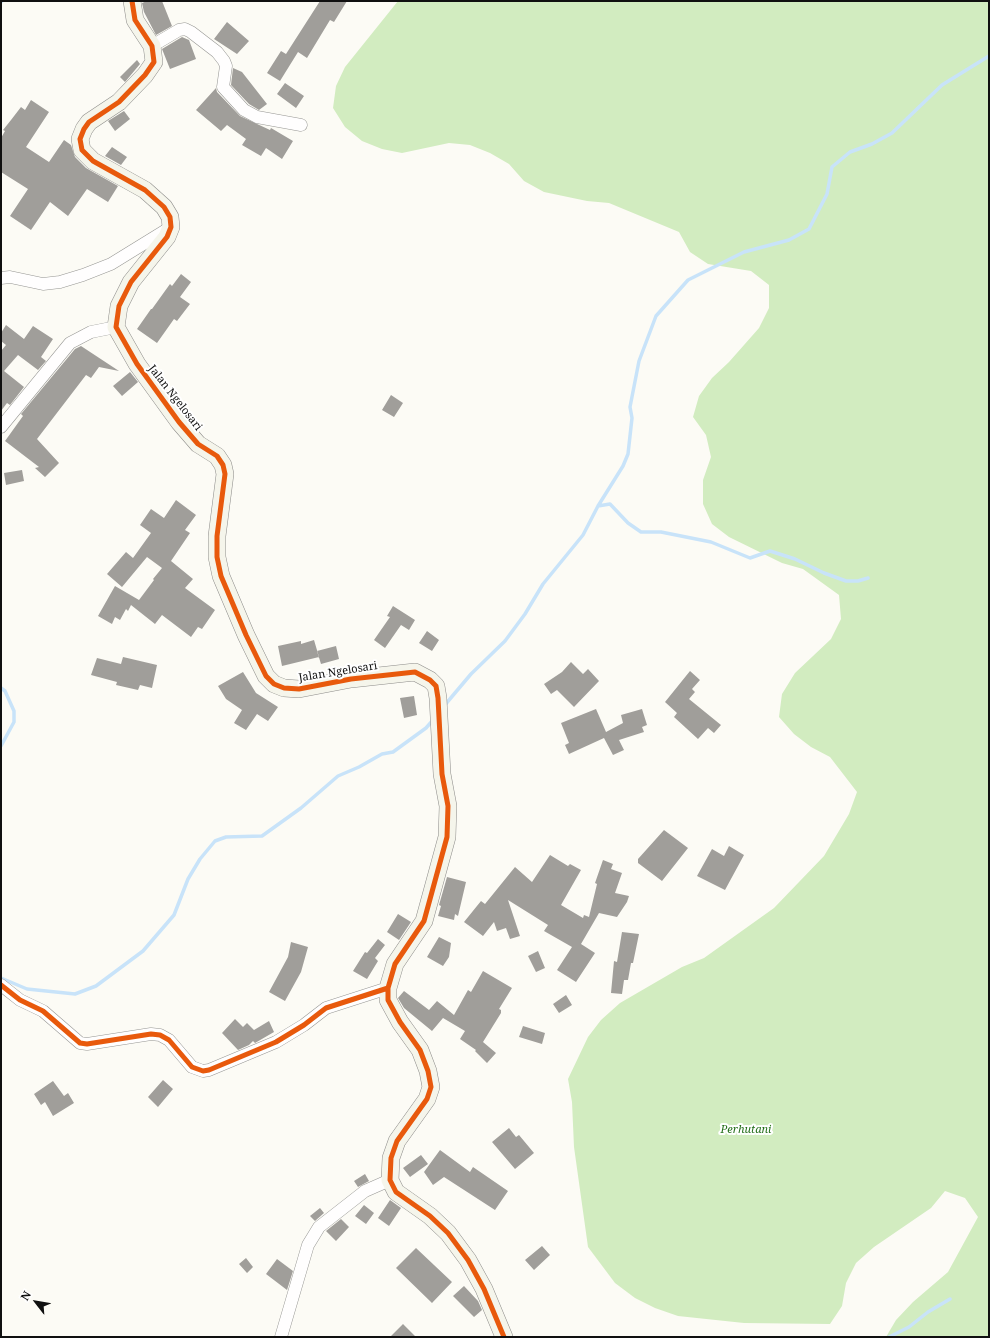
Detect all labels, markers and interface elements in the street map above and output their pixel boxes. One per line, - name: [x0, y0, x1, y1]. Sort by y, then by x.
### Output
- street label: Jalan Ngelosari: [145, 363, 205, 433]
- street label: Jalan Ngelosari: [298, 659, 378, 685]
- park label: Perhutani: [721, 1123, 771, 1137]
- north arrow: [16, 1282, 56, 1322]
- text: N: [17, 1288, 34, 1303]

